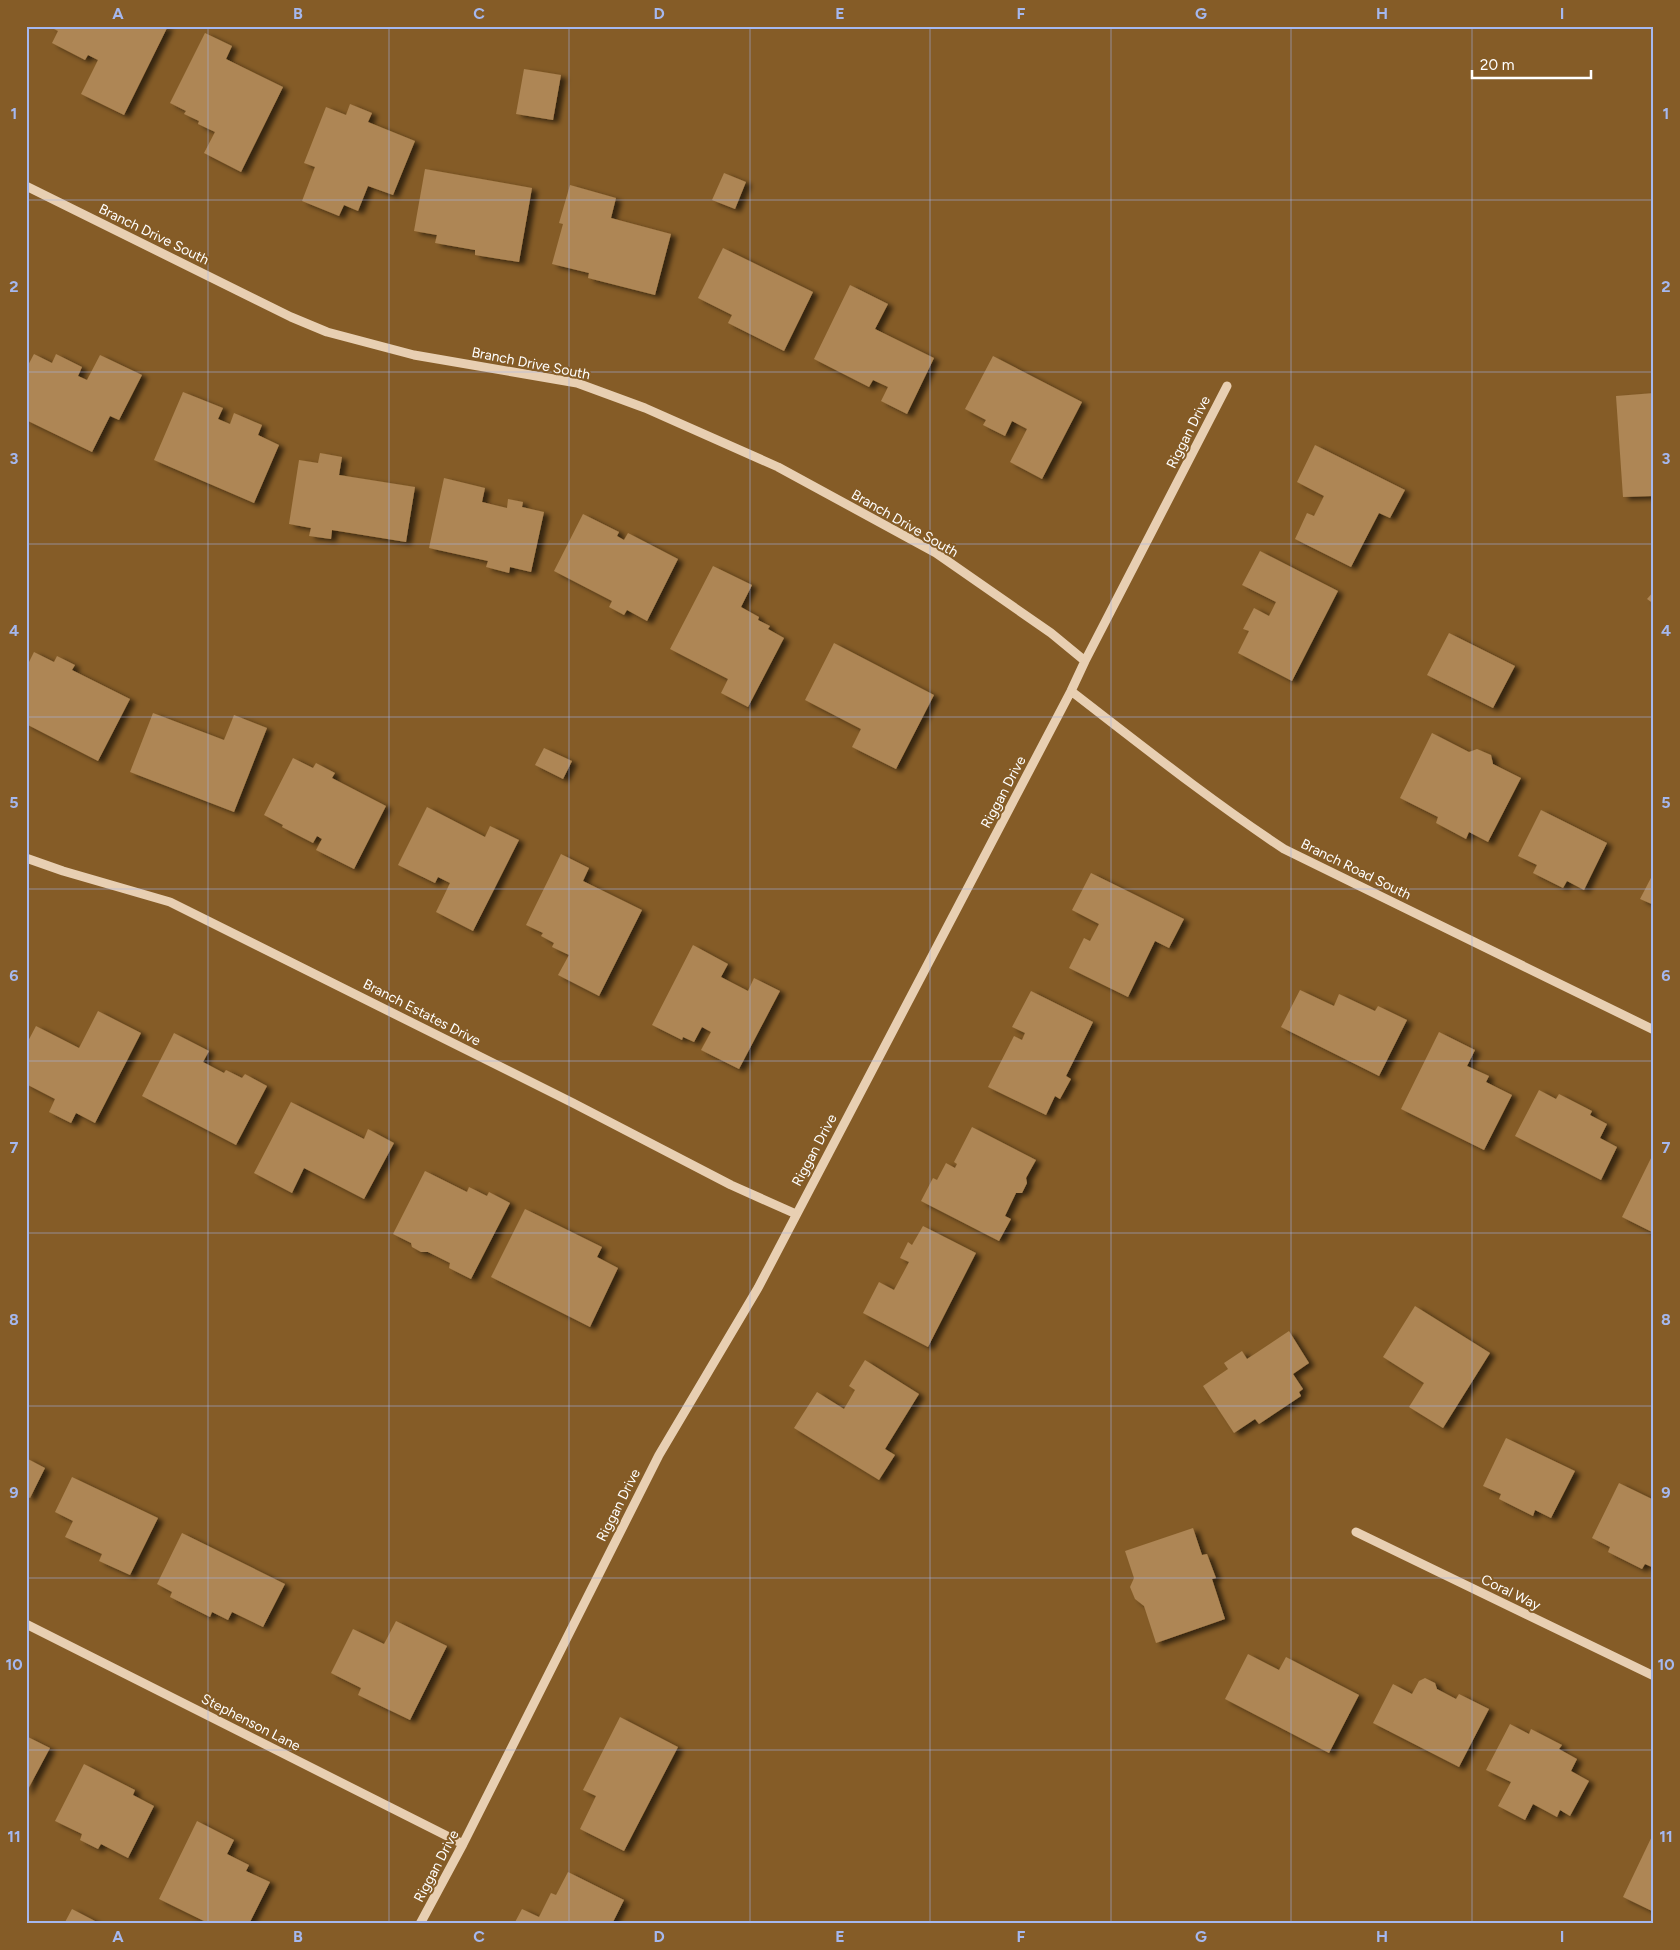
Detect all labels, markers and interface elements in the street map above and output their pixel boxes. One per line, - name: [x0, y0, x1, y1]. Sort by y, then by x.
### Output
- text: A: [112, 4, 124, 23]
- text: B: [293, 4, 303, 23]
- text: C: [473, 4, 485, 23]
- text: D: [653, 4, 665, 23]
- text: E: [835, 4, 845, 23]
- text: F: [1017, 4, 1026, 23]
- text: G: [1195, 4, 1207, 23]
- text: H: [1376, 4, 1388, 23]
- text: I: [1560, 4, 1564, 23]
- scale bar: [1472, 48, 1591, 80]
- text: 20 m: [1480, 56, 1514, 74]
- text: 1: [11, 104, 17, 123]
- text: 1: [1663, 104, 1669, 123]
- street label: Branch Drive South: [96, 200, 212, 269]
- text: 2: [9, 277, 19, 296]
- text: 2: [1661, 277, 1671, 296]
- street label: Branch Drive South: [470, 344, 592, 383]
- street label: Riggan Drive: [1163, 393, 1214, 471]
- text: 3: [10, 449, 19, 468]
- text: 3: [1662, 449, 1671, 468]
- street label: Branch Drive South: [848, 486, 961, 561]
- text: 4: [9, 621, 19, 640]
- text: 4: [1661, 621, 1671, 640]
- street label: Riggan Drive: [977, 753, 1030, 831]
- text: 5: [9, 793, 19, 812]
- text: 5: [1661, 793, 1671, 812]
- street label: Branch Road South: [1298, 835, 1414, 904]
- text: 6: [9, 966, 19, 985]
- text: 6: [1661, 966, 1671, 985]
- street label: Branch Estates Drive: [360, 975, 484, 1050]
- street label: Riggan Drive: [788, 1111, 841, 1189]
- text: 7: [10, 1138, 19, 1157]
- text: 7: [1662, 1138, 1671, 1157]
- text: 8: [9, 1310, 19, 1329]
- text: 8: [1661, 1310, 1671, 1329]
- street label: Riggan Drive: [593, 1466, 644, 1544]
- text: 9: [9, 1483, 19, 1502]
- text: 9: [1661, 1483, 1671, 1502]
- street label: Coral Way: [1478, 1571, 1544, 1614]
- text: 10: [5, 1655, 23, 1674]
- text: 10: [1657, 1655, 1675, 1674]
- street label: Stephenson Lane: [198, 1690, 303, 1755]
- text: 11: [7, 1827, 21, 1846]
- street label: Riggan Drive: [410, 1827, 463, 1905]
- text: 11: [1659, 1827, 1673, 1846]
- text: A: [112, 1927, 124, 1946]
- text: B: [293, 1927, 303, 1946]
- text: C: [473, 1927, 485, 1946]
- text: D: [653, 1927, 665, 1946]
- text: E: [835, 1927, 845, 1946]
- text: F: [1017, 1927, 1026, 1946]
- text: G: [1195, 1927, 1207, 1946]
- text: H: [1376, 1927, 1388, 1946]
- text: I: [1560, 1927, 1564, 1946]

